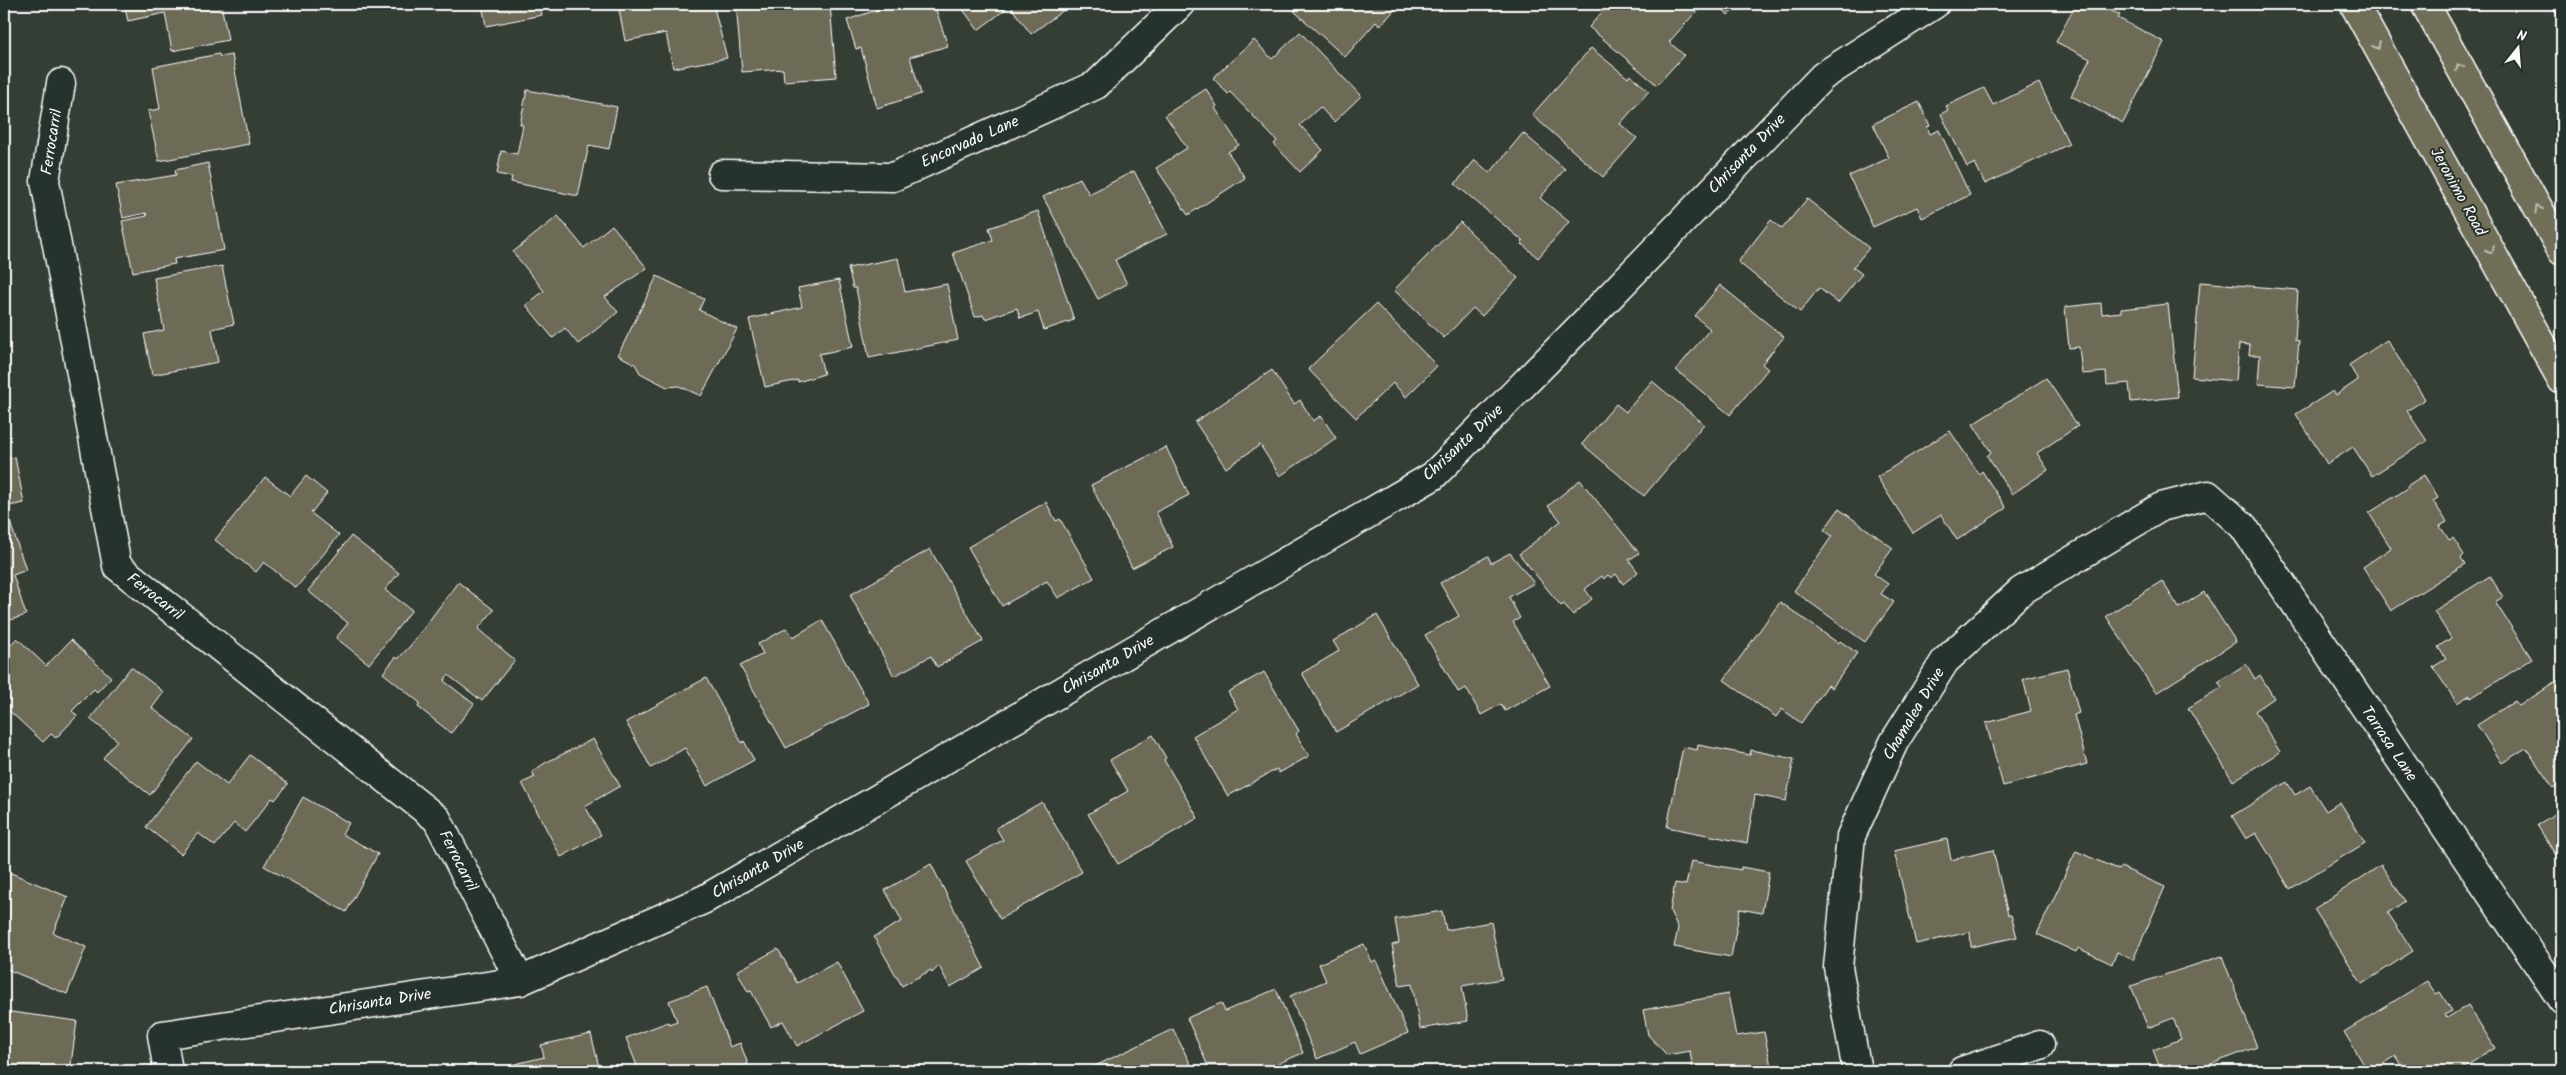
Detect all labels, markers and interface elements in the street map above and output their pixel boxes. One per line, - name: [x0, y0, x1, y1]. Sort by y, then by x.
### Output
- north arrow: [2494, 22, 2544, 72]
- text: N: [2514, 25, 2529, 48]
- one-way arrow: [2371, 41, 2381, 50]
- one-way arrow: [2456, 63, 2466, 72]
- street label: Ferrocarril: [34, 107, 70, 177]
- street label: Chrisanta Drive: [1702, 108, 1792, 200]
- street label: Encorvado Lane: [917, 109, 1023, 175]
- street label: Jeronimo Road: [2423, 143, 2493, 242]
- one-way arrow: [2535, 205, 2545, 214]
- one-way arrow: [2484, 244, 2494, 253]
- street label: Chrisanta Drive: [1417, 399, 1509, 487]
- street label: Ferrocarril: [121, 567, 189, 627]
- street label: Chrisanta Drive: [1057, 628, 1159, 702]
- street label: Chamalea Drive: [1876, 663, 1952, 765]
- street label: Tarrasa Lane: [2354, 701, 2424, 787]
- street label: Ferrocarril: [432, 826, 484, 896]
- street label: Chrisanta Drive: [707, 832, 809, 906]
- street label: Chrisanta Drive: [327, 982, 433, 1022]

